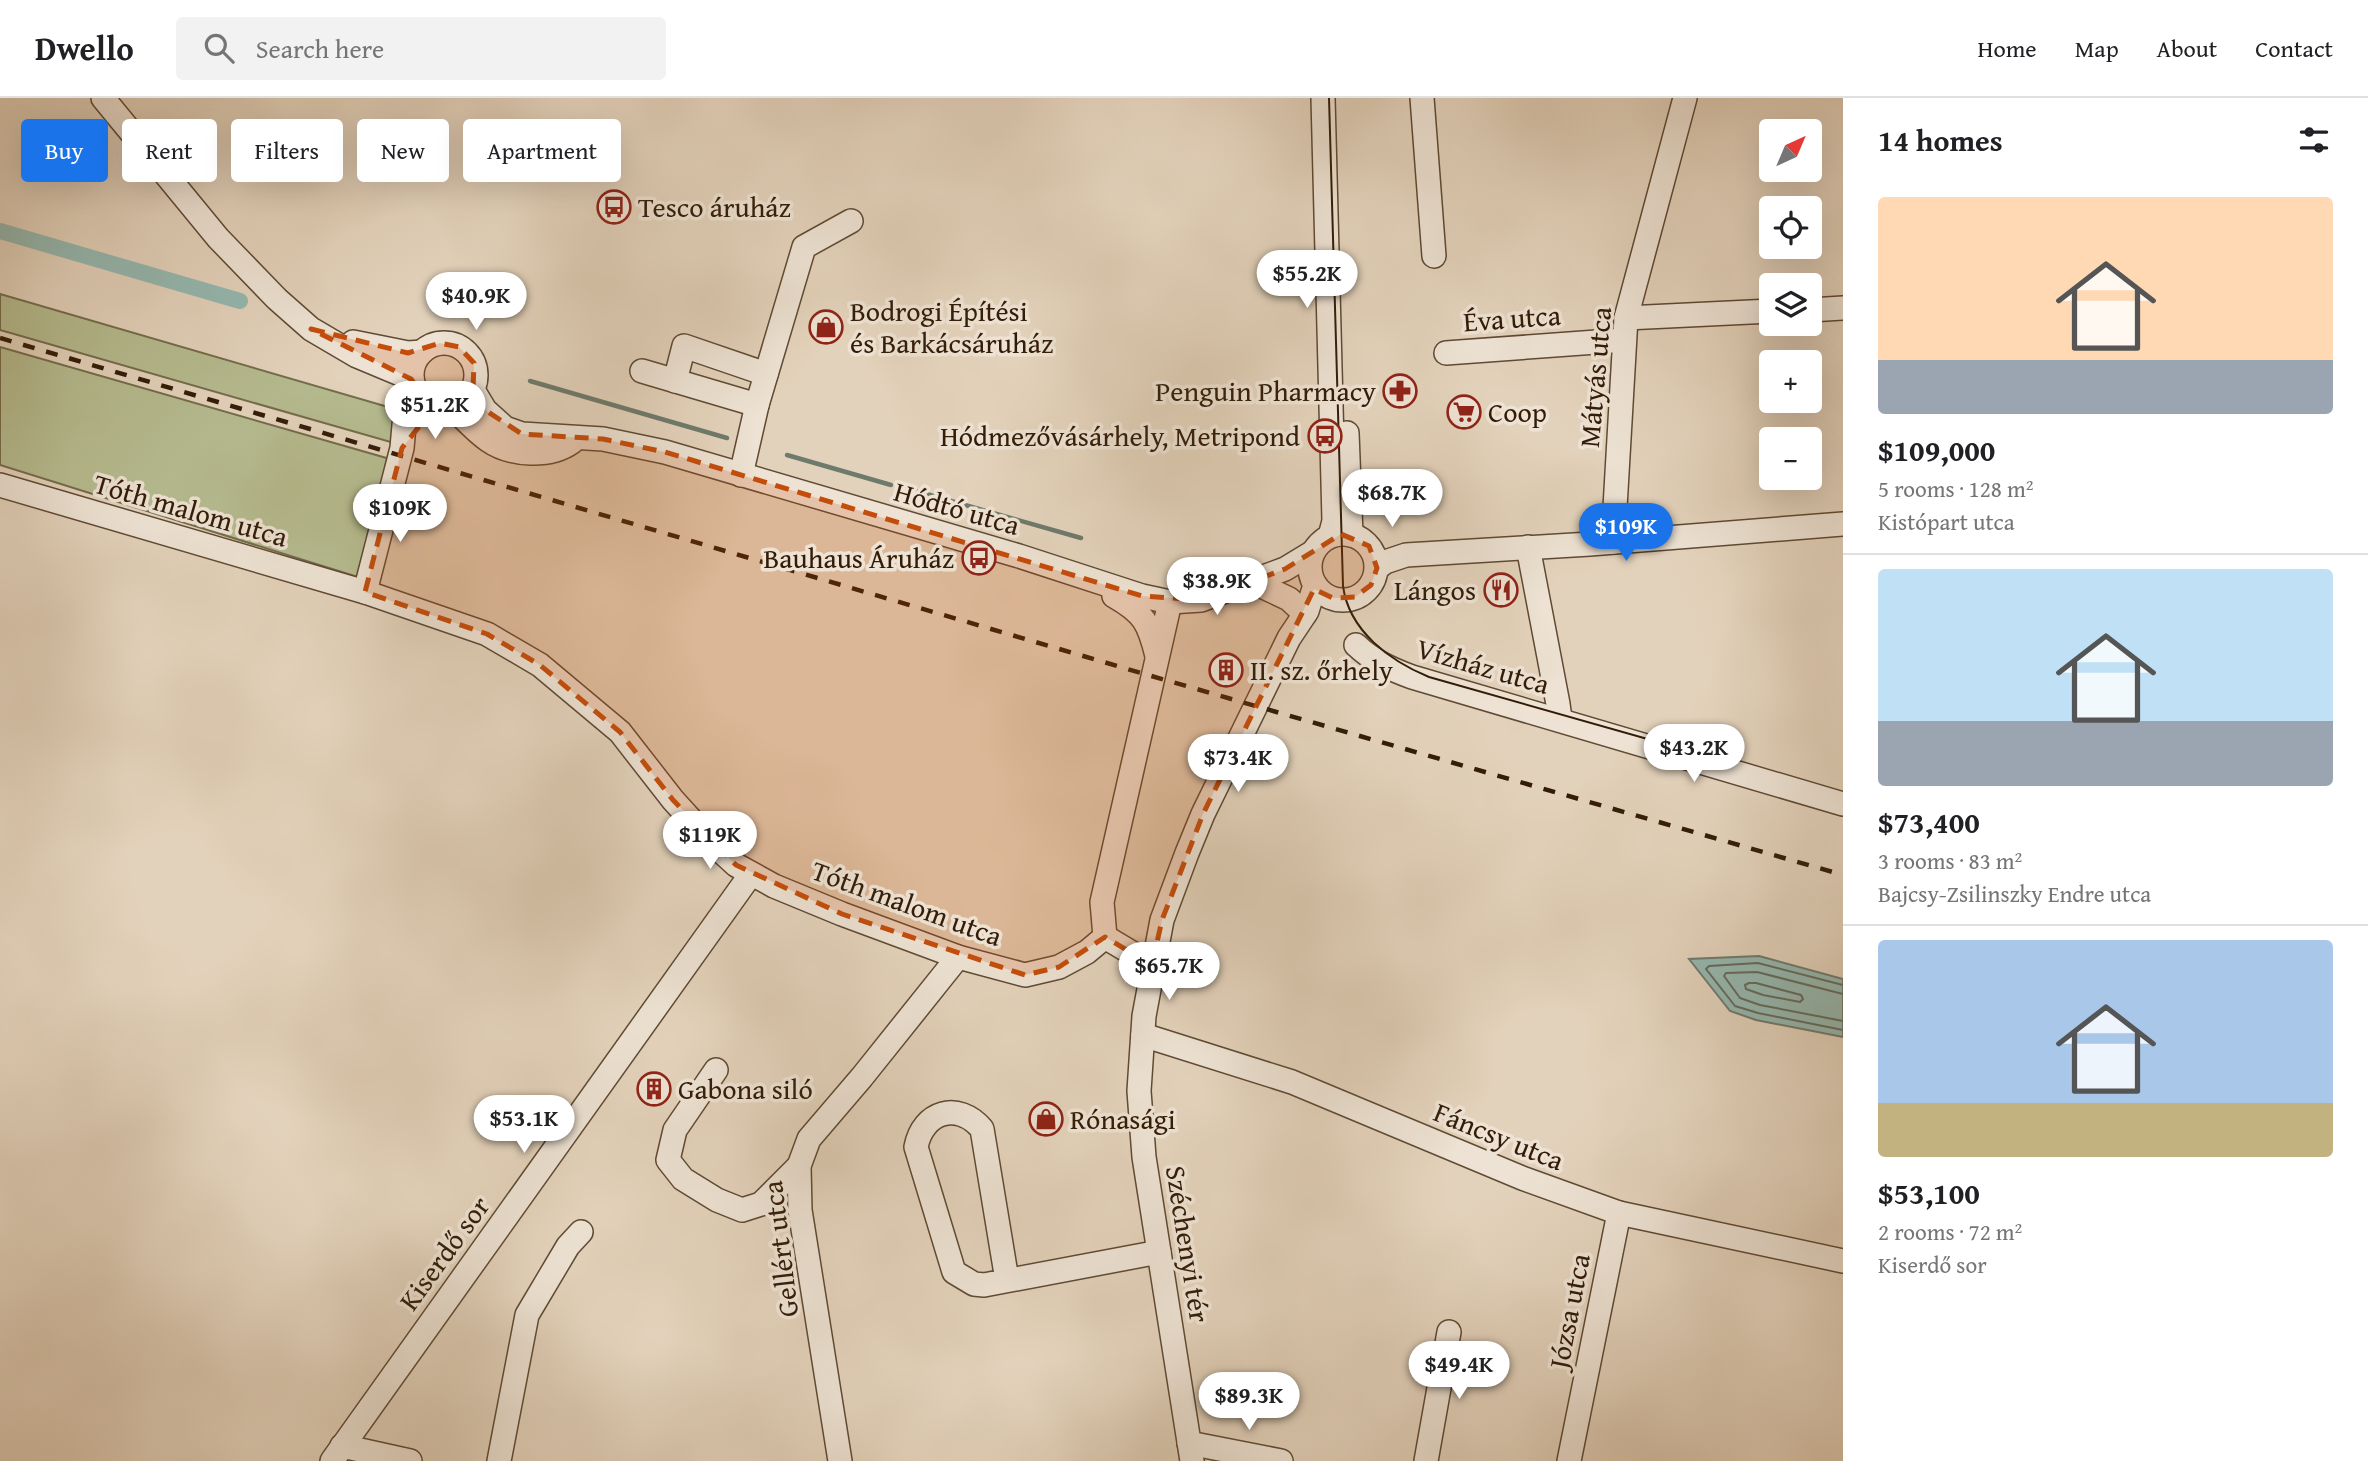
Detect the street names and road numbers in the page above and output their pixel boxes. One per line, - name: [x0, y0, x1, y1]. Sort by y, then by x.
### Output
- street label: Éva utca: [1462, 294, 1563, 341]
- street label: Mátyás utca: [1568, 304, 1621, 449]
- street label: Tóth malom utca: [89, 462, 294, 557]
- street label: Hódtó utca: [890, 470, 1025, 545]
- street label: Vízház utca: [1412, 627, 1555, 704]
- street label: Tóth malom utca: [806, 849, 1009, 956]
- street label: Fáncsy utca: [1428, 1091, 1571, 1180]
- street label: Széchenyi tér: [1156, 1163, 1221, 1326]
- street label: Gellért utca: [751, 1178, 808, 1319]
- street label: Kiserdő sor: [388, 1187, 499, 1318]
- street label: Józsa utca: [1537, 1249, 1600, 1375]

